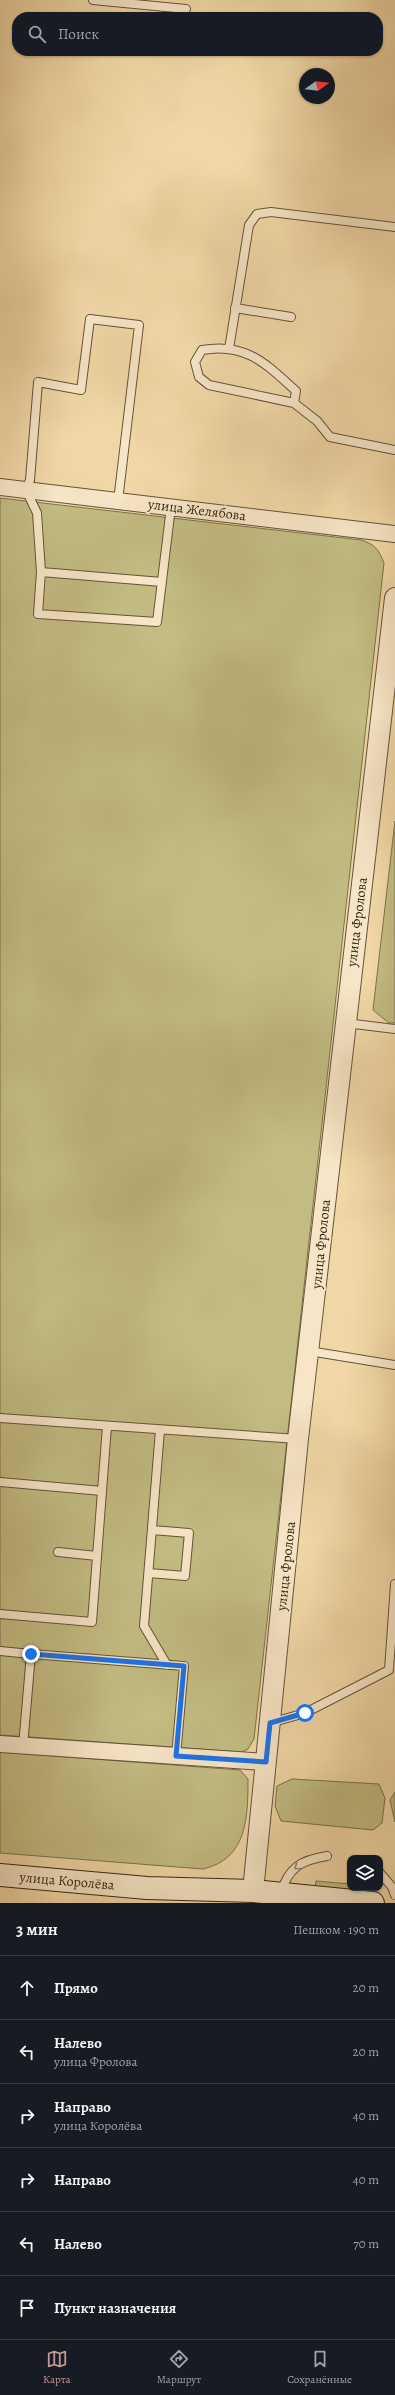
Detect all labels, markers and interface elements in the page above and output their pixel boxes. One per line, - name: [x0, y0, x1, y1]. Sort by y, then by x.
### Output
- search box: [12, 12, 383, 56]
- icon: search: [26, 23, 48, 45]
- text: Поиск: [58, 24, 99, 44]
- north arrow: [299, 68, 335, 104]
- street label: улица Желябова: [146, 494, 248, 525]
- street label: улица Фролова: [342, 876, 372, 969]
- street label: улица Фролова: [307, 1198, 335, 1291]
- street label: улица Фролова: [272, 1520, 300, 1613]
- route end: [22, 1645, 40, 1663]
- route start: [296, 1704, 314, 1722]
- map controls: [347, 1855, 383, 1891]
- button: layers: [347, 1855, 383, 1891]
- one-way arrow: [295, 1862, 302, 1869]
- street label: улица Королёва: [18, 1867, 116, 1895]
- text: 3 мин: [16, 1918, 58, 1941]
- text: Пешком · 190 m: [293, 1921, 379, 1938]
- icon: ahead: [16, 1977, 38, 1999]
- text: Прямо: [54, 1978, 98, 1998]
- text: 20 m: [353, 1979, 379, 1996]
- text: Налево: [54, 2033, 102, 2053]
- icon: left: [16, 2041, 38, 2063]
- text: 20 m: [353, 2043, 379, 2060]
- text: улица Фролова: [54, 2053, 138, 2070]
- text: Направо: [54, 2097, 111, 2117]
- icon: right: [16, 2105, 38, 2127]
- text: 40 m: [353, 2107, 379, 2124]
- text: улица Королёва: [54, 2117, 142, 2134]
- icon: right: [16, 2169, 38, 2191]
- text: Направо: [54, 2170, 111, 2190]
- text: 40 m: [353, 2171, 379, 2188]
- icon: left: [16, 2233, 38, 2255]
- text: Налево: [54, 2234, 102, 2254]
- text: 70 m: [353, 2235, 379, 2252]
- icon: arrive: [16, 2297, 38, 2319]
- text: Пункт назначения: [54, 2298, 176, 2318]
- tab: Карта: [43, 2348, 71, 2387]
- tab: Маршрут: [157, 2348, 201, 2387]
- tab: Сохранённые: [287, 2348, 352, 2387]

